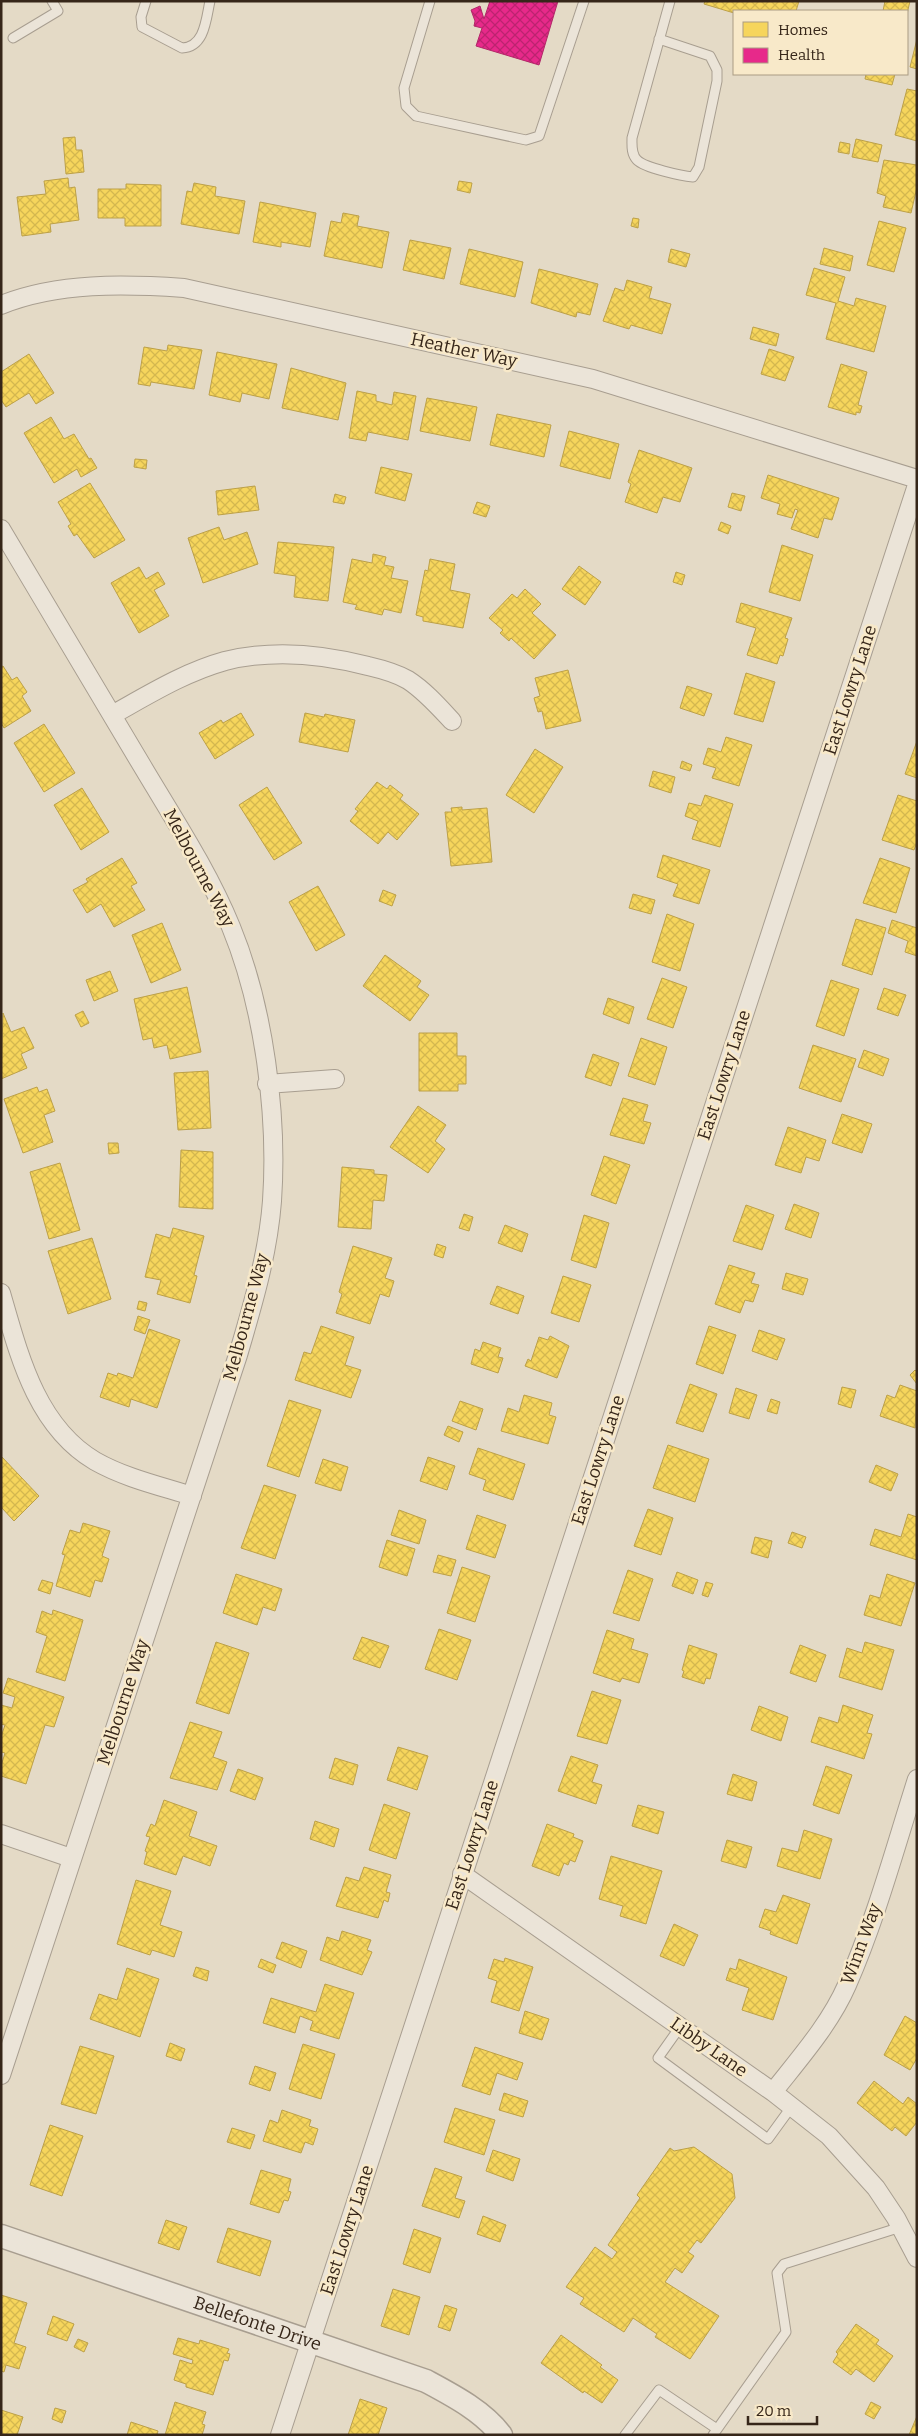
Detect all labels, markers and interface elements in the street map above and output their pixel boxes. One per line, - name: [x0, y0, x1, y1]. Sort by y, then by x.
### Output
- legend: [733, 10, 908, 75]
- text: Homes: [778, 21, 828, 39]
- text: Health: [778, 46, 826, 64]
- street label: Heather Way: [409, 328, 520, 372]
- street label: East Lowry Lane: [819, 622, 881, 758]
- street label: Melbourne Way: [159, 805, 240, 931]
- street label: East Lowry Lane: [693, 1007, 755, 1143]
- street label: Melbourne Way: [218, 1250, 274, 1383]
- street label: East Lowry Lane: [567, 1392, 629, 1528]
- street label: Melbourne Way: [92, 1636, 154, 1768]
- street label: East Lowry Lane: [441, 1777, 503, 1913]
- street label: Winn Way: [836, 1900, 886, 1988]
- street label: Libby Lane: [666, 2012, 752, 2082]
- street label: East Lowry Lane: [316, 2162, 378, 2298]
- street label: Bellefonte Drive: [191, 2292, 324, 2355]
- scale bar: [748, 2394, 817, 2426]
- text: 20 m: [756, 2402, 792, 2420]

